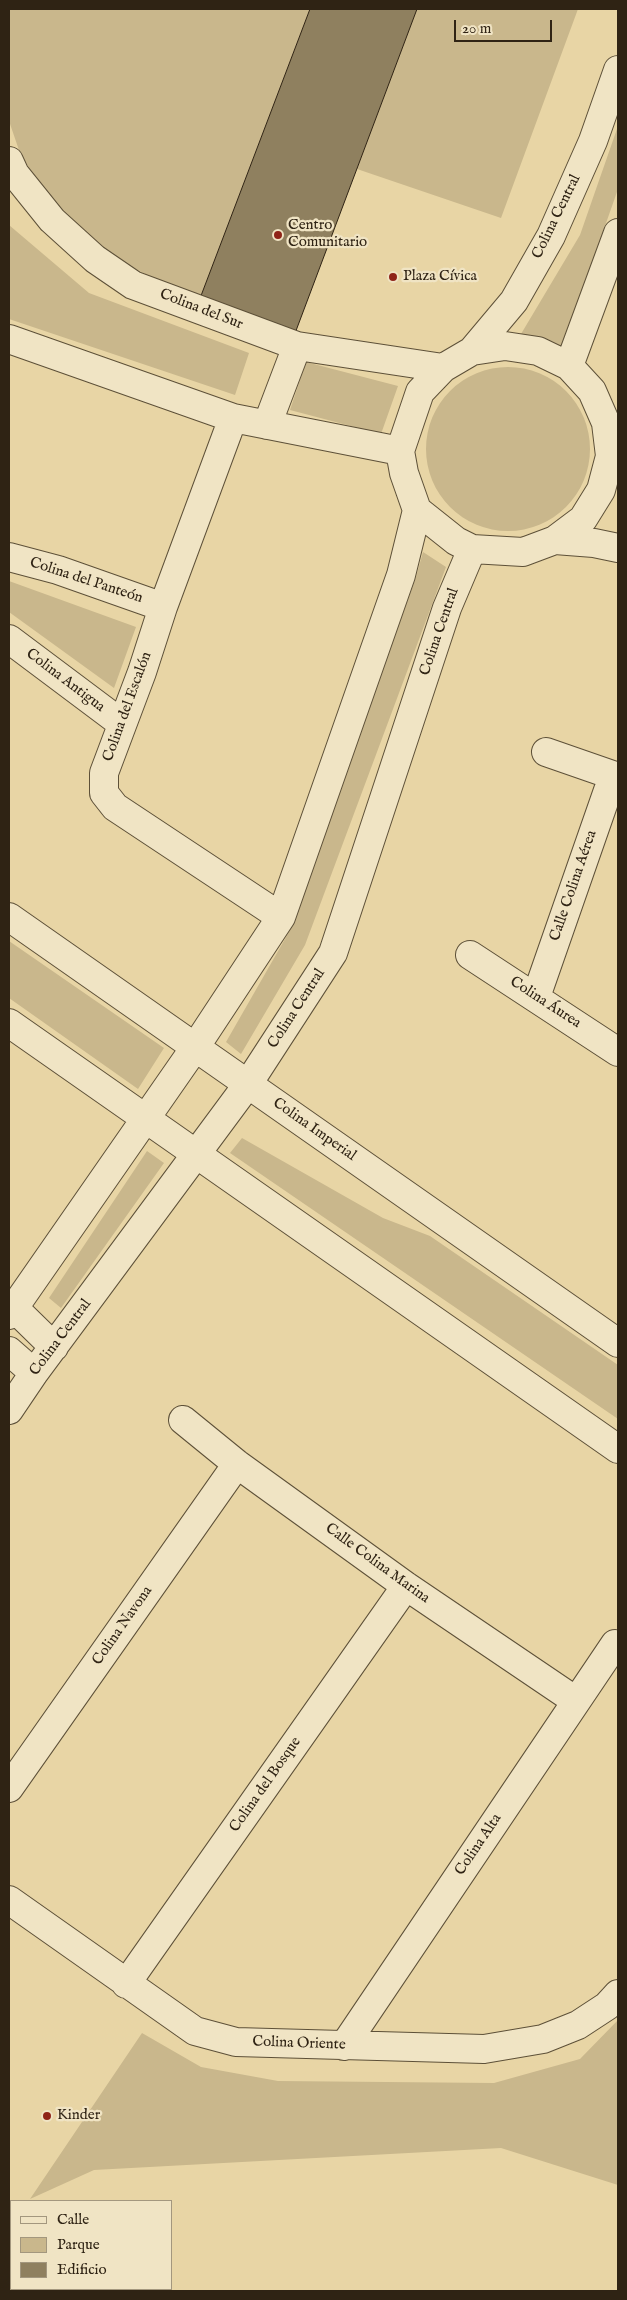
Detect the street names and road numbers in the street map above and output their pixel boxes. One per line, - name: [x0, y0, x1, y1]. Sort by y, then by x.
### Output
- street label: Colina Central: [529, 172, 585, 262]
- street label: Colina del Sur: [157, 286, 245, 334]
- street label: Colina del Panteón: [27, 554, 145, 608]
- street label: Colina Central: [417, 586, 463, 678]
- street label: Colina Antigua: [22, 645, 108, 717]
- street label: Colina del Escalón: [100, 650, 156, 764]
- street label: Calle Colina Aérea: [547, 828, 601, 944]
- street label: Colina Central: [265, 966, 329, 1052]
- street label: Colina Áurea: [506, 973, 584, 1033]
- street label: Colina Imperial: [269, 1095, 359, 1165]
- street label: Colina Central: [26, 1296, 96, 1380]
- street label: Calle Colina Marina: [321, 1520, 433, 1608]
- street label: Colina Navona: [89, 1583, 157, 1669]
- street label: Colina del Bosque: [226, 1734, 306, 1836]
- street label: Colina Alta: [452, 1811, 506, 1879]
- street label: Colina Oriente: [252, 2033, 346, 2055]

